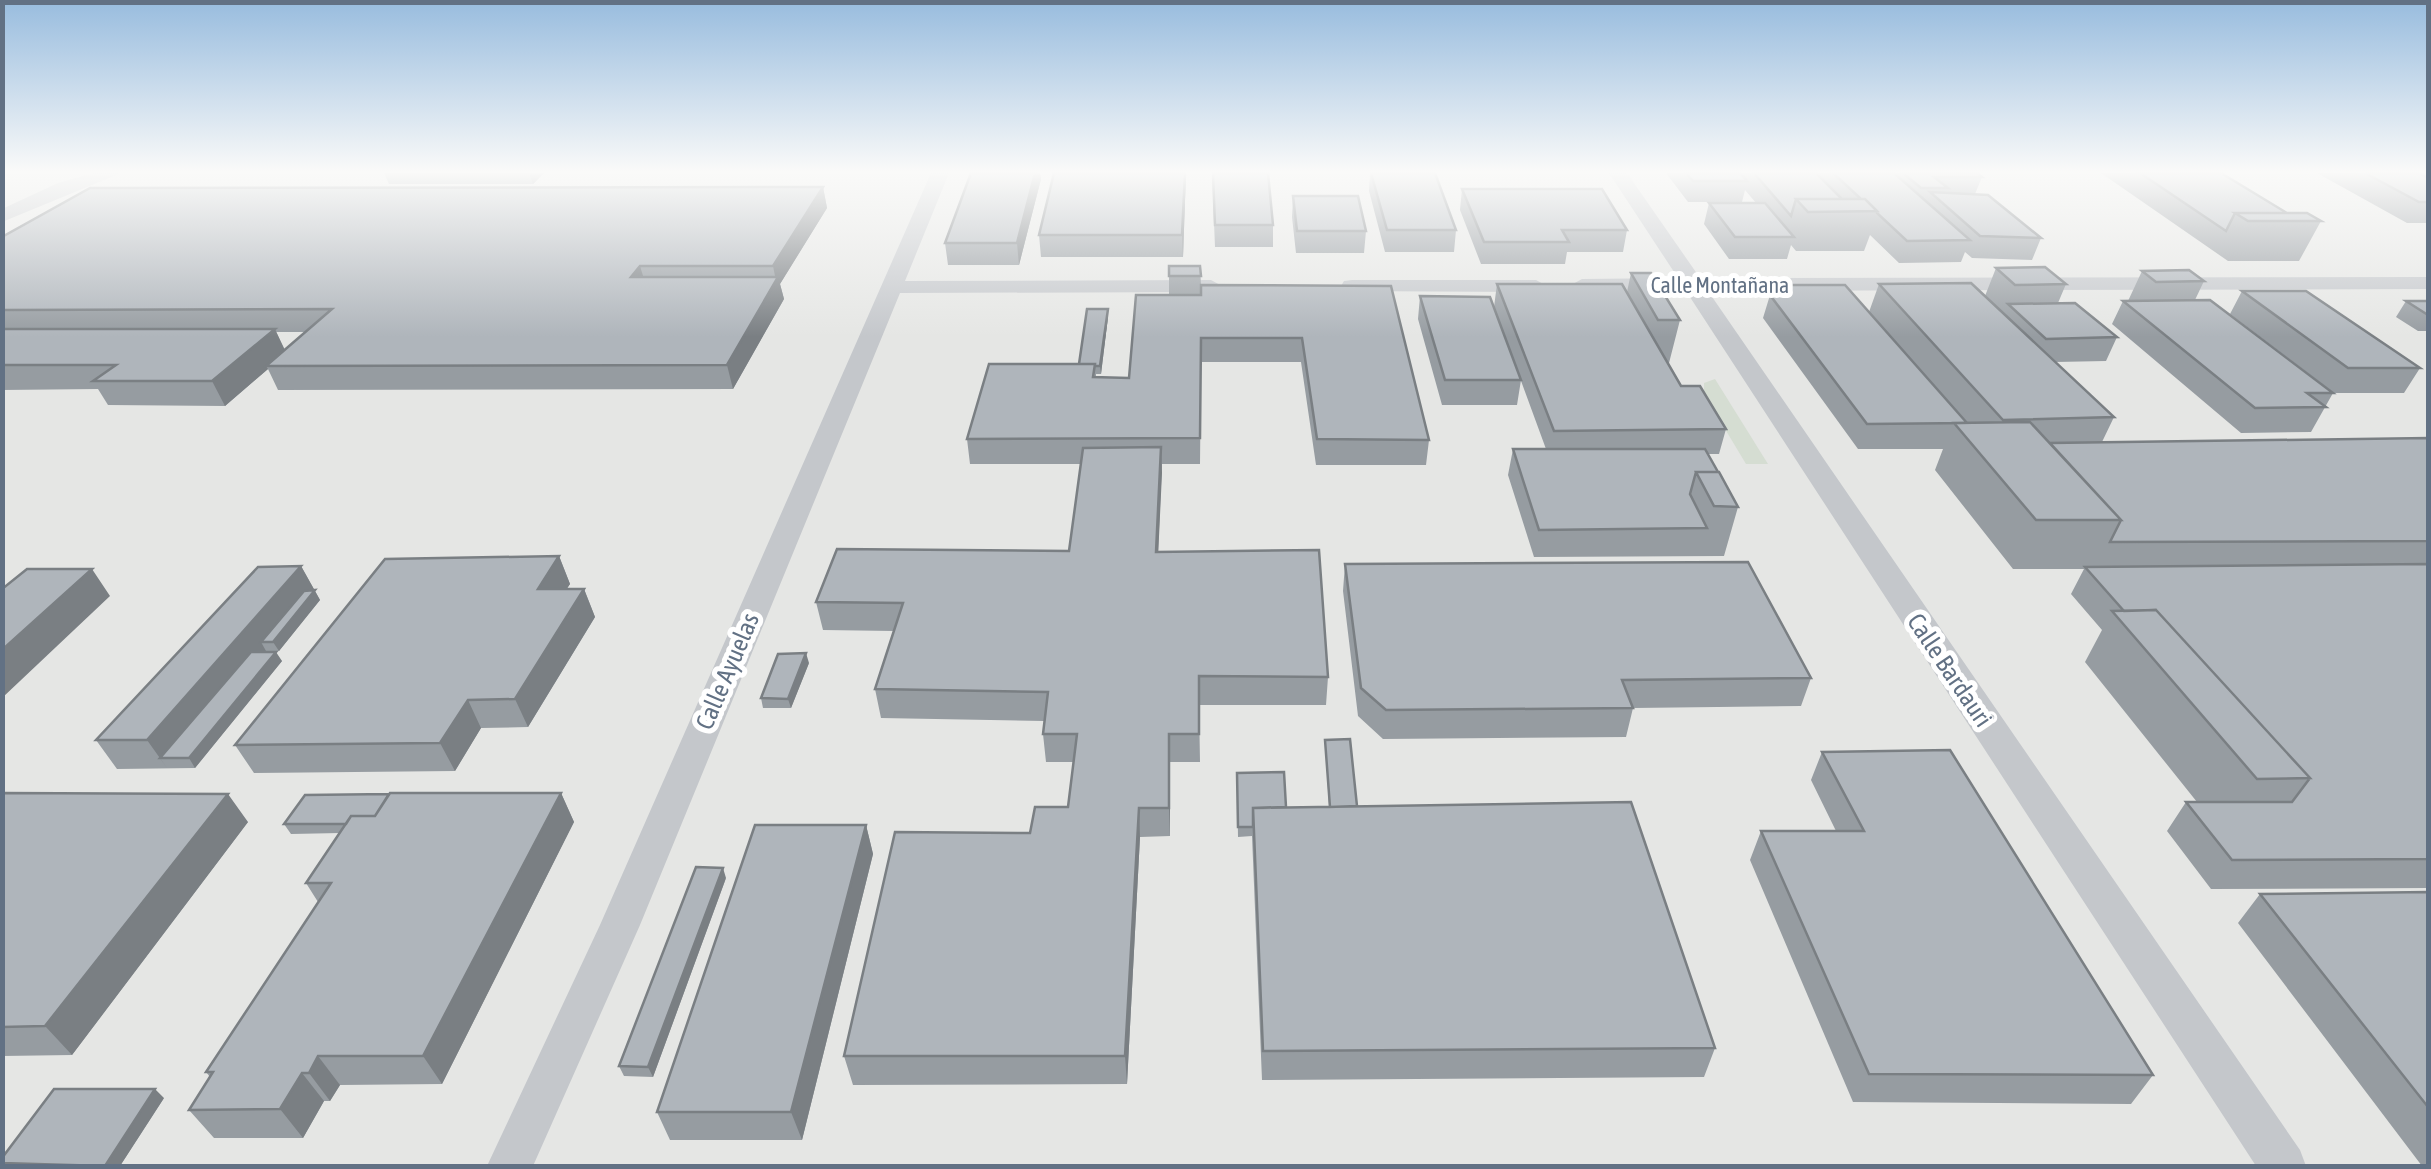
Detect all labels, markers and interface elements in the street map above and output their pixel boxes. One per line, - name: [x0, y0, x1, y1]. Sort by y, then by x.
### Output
- street label: Calle Montañana: [1651, 272, 1789, 298]
- street label: Calle Ayuelas: [690, 608, 764, 733]
- street label: Calle Bardauri: [1902, 608, 1998, 732]

